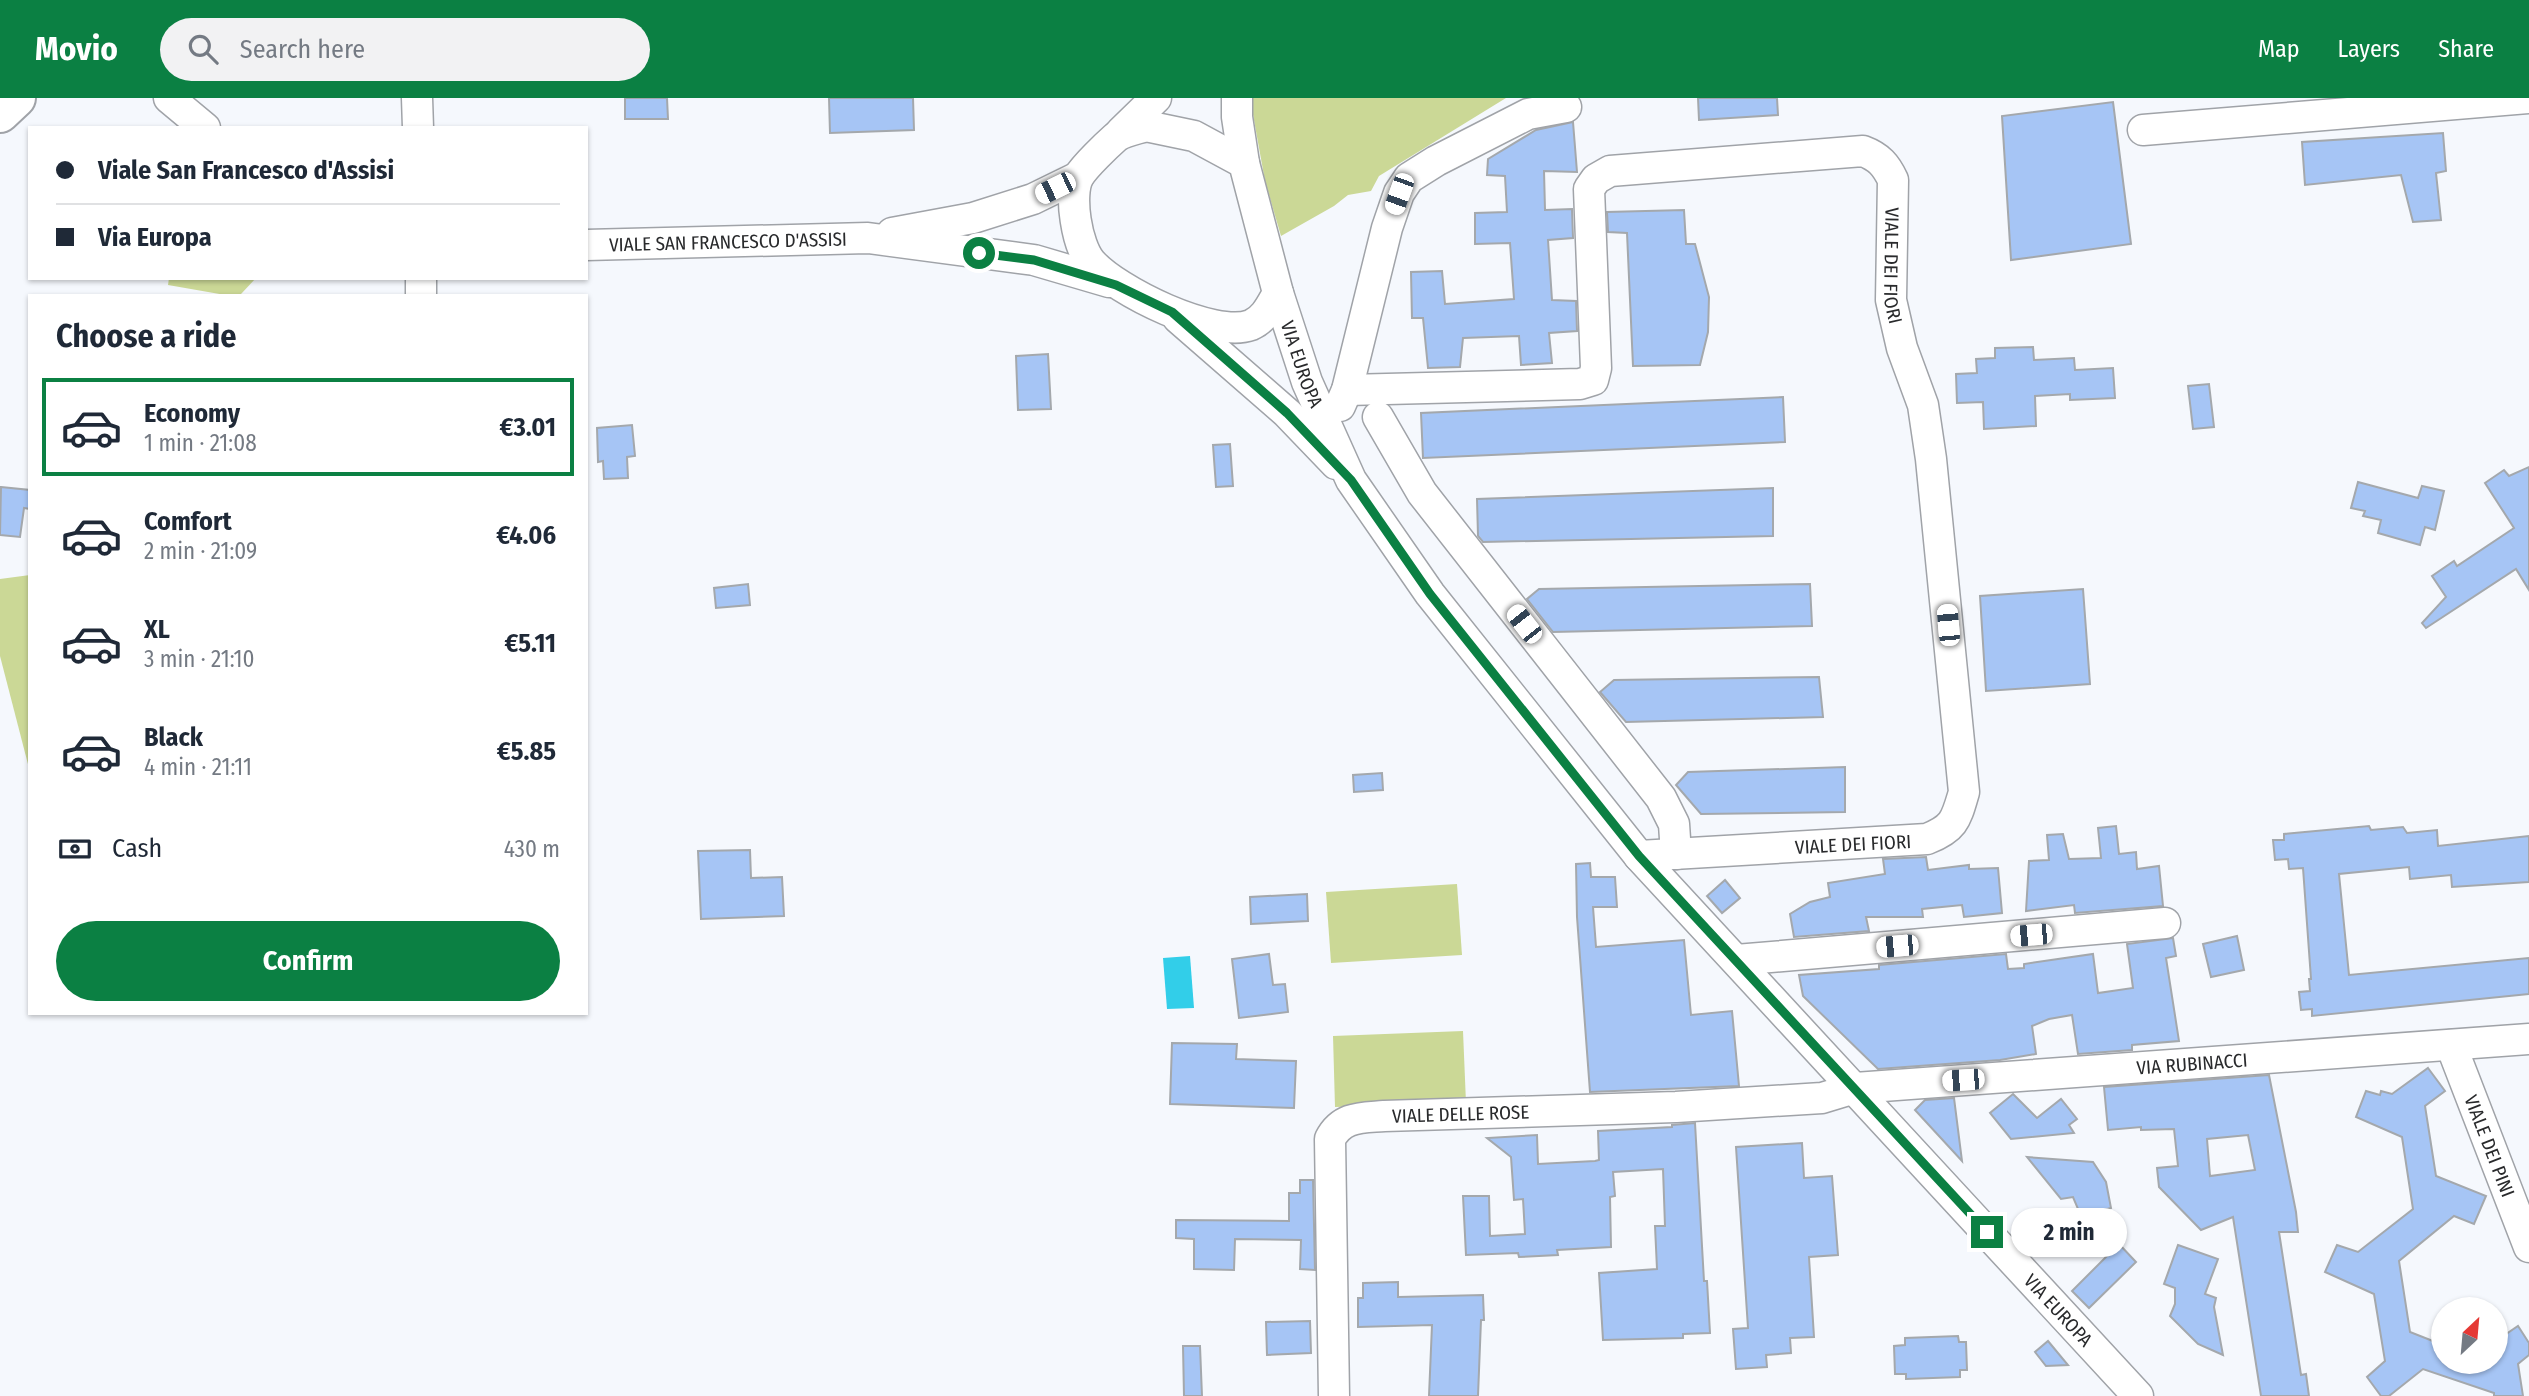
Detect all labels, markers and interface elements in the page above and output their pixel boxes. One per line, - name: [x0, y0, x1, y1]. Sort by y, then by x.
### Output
- search box: [160, 18, 650, 81]
- text: Movio: [35, 29, 118, 69]
- icon: search: [184, 30, 222, 68]
- text: Search here: [240, 34, 365, 65]
- text: Map: [2258, 35, 2300, 63]
- text: Layers: [2338, 35, 2400, 63]
- text: Share: [2438, 35, 2494, 63]
- text: Viale San Francesco d'Assisi: [98, 155, 394, 186]
- car: [1032, 169, 1079, 207]
- car: [1382, 171, 1417, 217]
- street label: VIALE DEI FIORI: [1879, 207, 1907, 326]
- text: Via Europa: [98, 222, 212, 253]
- street label: VIALE SAN FRANCESCO D'ASSISI: [609, 228, 847, 256]
- route start: [963, 237, 995, 269]
- text: Choose a ride: [56, 317, 237, 355]
- street label: VIA EUROPA: [1276, 318, 1328, 411]
- icon: car: [60, 396, 123, 459]
- text: Economy: [144, 398, 240, 429]
- text: €3.01: [500, 412, 556, 443]
- text: 1 min · 21:08: [144, 429, 257, 457]
- icon: car: [60, 504, 123, 567]
- text: Comfort: [144, 506, 232, 537]
- text: €4.06: [496, 520, 556, 551]
- text: 2 min · 21:09: [144, 537, 257, 565]
- car: [1503, 601, 1546, 647]
- car: [1936, 603, 1961, 647]
- icon: car: [60, 612, 123, 675]
- text: XL: [144, 614, 170, 645]
- text: €5.11: [504, 628, 556, 659]
- text: 3 min · 21:10: [144, 645, 255, 673]
- icon: car: [60, 720, 123, 783]
- text: Black: [144, 722, 203, 753]
- text: €5.85: [497, 736, 556, 767]
- text: 4 min · 21:11: [144, 753, 252, 781]
- icon: cash: [56, 830, 94, 868]
- street label: VIALE DEI FIORI: [1794, 830, 1912, 859]
- text: Cash: [112, 833, 162, 864]
- text: 430 m: [504, 835, 560, 863]
- button: Confirm: [56, 921, 560, 1001]
- car: [2010, 923, 2053, 947]
- car: [1876, 934, 1919, 958]
- street label: VIA RUBINACCI: [2136, 1049, 2248, 1080]
- car: [1942, 1068, 1985, 1092]
- street label: VIALE DEI PINI: [2459, 1092, 2519, 1200]
- street label: VIALE DELLE ROSE: [1392, 1101, 1530, 1128]
- callout: 2 min: [2011, 1208, 2127, 1256]
- route end: [1971, 1216, 2003, 1248]
- text: 2 min: [2044, 1218, 2095, 1246]
- street label: VIA EUROPA: [2019, 1269, 2097, 1351]
- north arrow: [2431, 1297, 2508, 1374]
- map controls: [2431, 1297, 2508, 1374]

